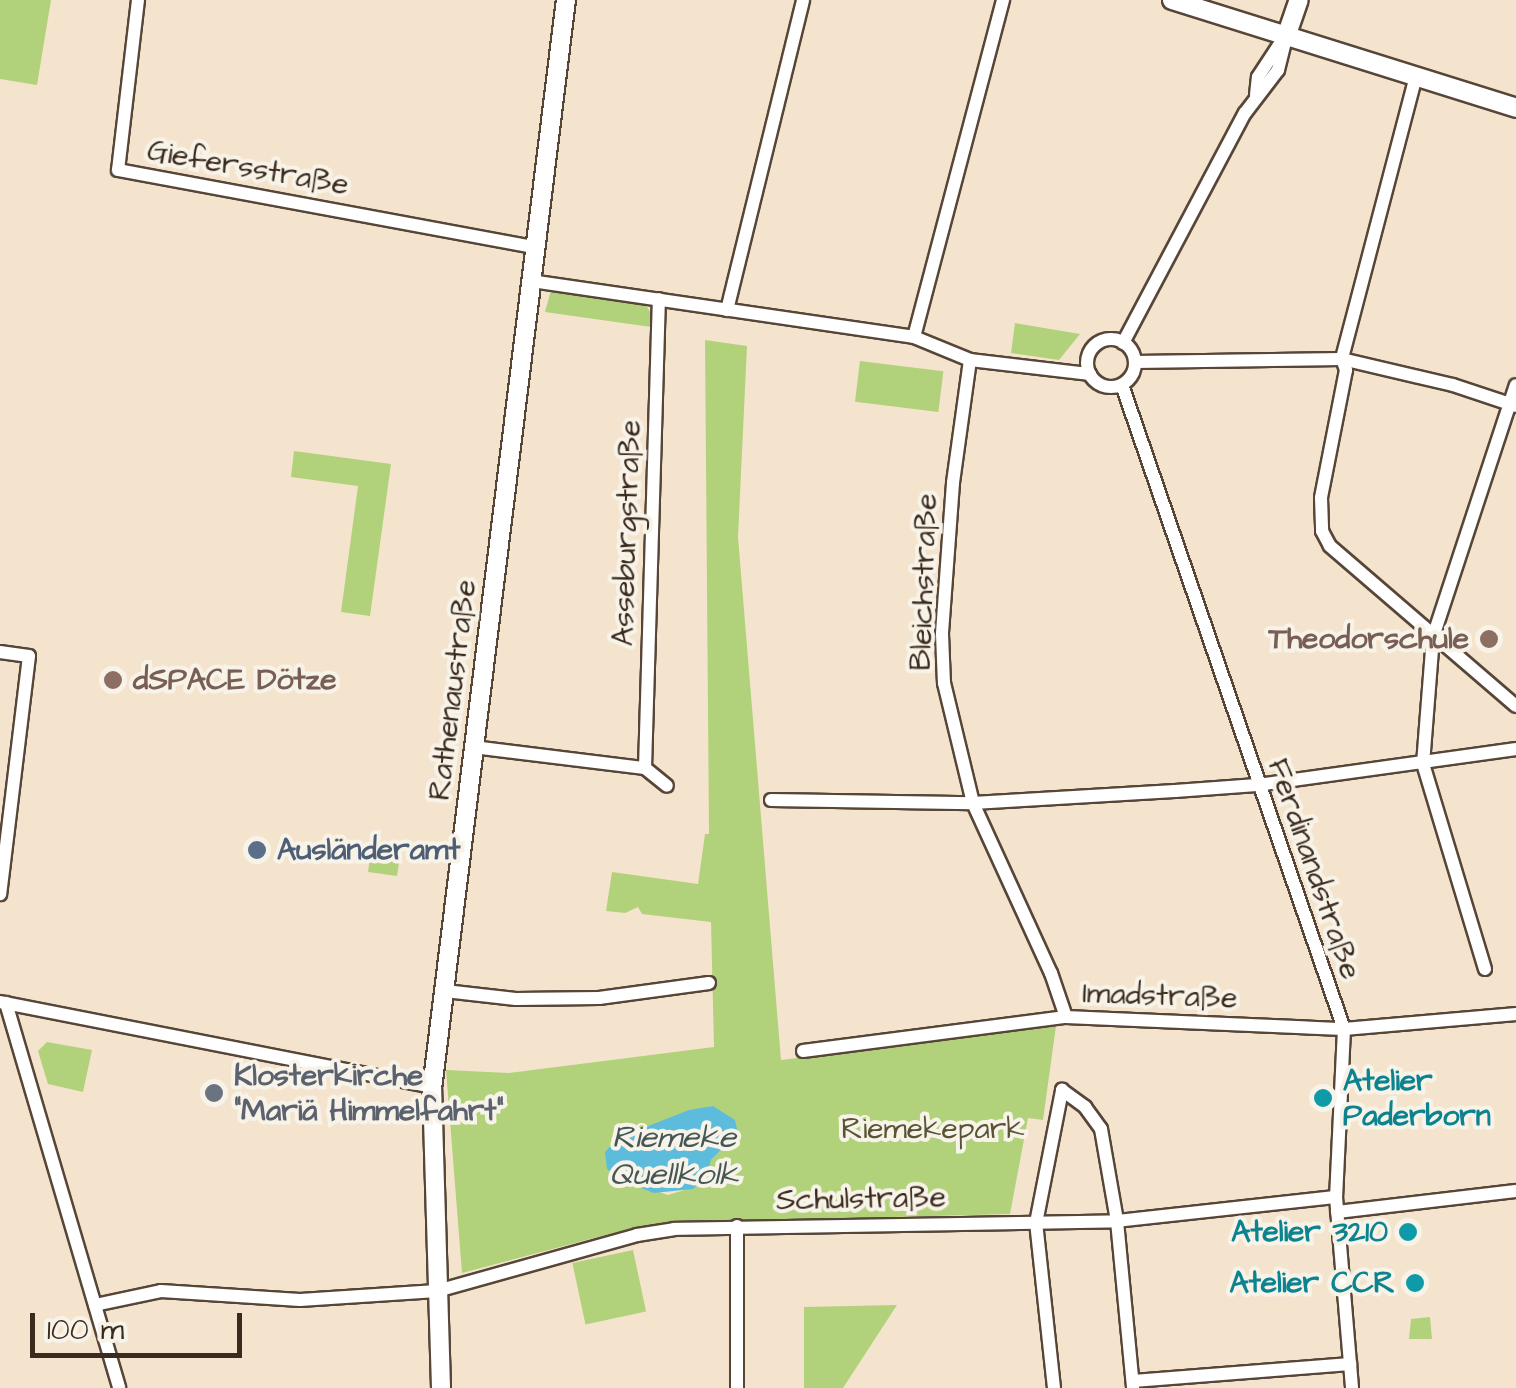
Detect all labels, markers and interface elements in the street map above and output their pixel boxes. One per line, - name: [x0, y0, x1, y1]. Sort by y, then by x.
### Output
- street label: Giefersstraße: [145, 133, 351, 203]
- street label: Asseburgstraße: [605, 419, 649, 647]
- street label: Bleichstraße: [903, 493, 945, 671]
- street label: Rathenaustraße: [422, 578, 484, 802]
- place label: Theodorschule: [1268, 621, 1469, 657]
- marker: Theodorschule: [1478, 628, 1500, 650]
- place label: dSPACE Dötze: [133, 662, 337, 698]
- marker: dSPACE Dötze: [102, 669, 124, 691]
- street label: Ferdinandstraße: [1259, 754, 1369, 984]
- place label: Ausländeramt: [277, 832, 460, 868]
- marker: Ausländeramt: [246, 839, 268, 861]
- street label: Imadstraße: [1082, 975, 1238, 1017]
- place label: Klosterkirche "Mariä Himmelfahrt": [234, 1058, 504, 1128]
- place label: Atelier Paderborn: [1343, 1063, 1491, 1134]
- marker: Klosterkirche "Mariä Himmelfahrt": [203, 1082, 225, 1104]
- marker: Atelier Paderborn: [1312, 1087, 1334, 1109]
- park label: Riemekepark: [841, 1111, 1025, 1147]
- water label: Riemeke Quellkolk: [610, 1120, 738, 1195]
- street label: Schulstraße: [776, 1180, 946, 1218]
- place label: Atelier 3210: [1231, 1214, 1388, 1250]
- marker: Atelier 3210: [1397, 1221, 1419, 1243]
- place label: Atelier CCR: [1230, 1265, 1395, 1301]
- marker: Atelier CCR: [1404, 1272, 1426, 1294]
- scale bar: [35, 1293, 248, 1355]
- text: 100 m: [47, 1309, 124, 1351]

